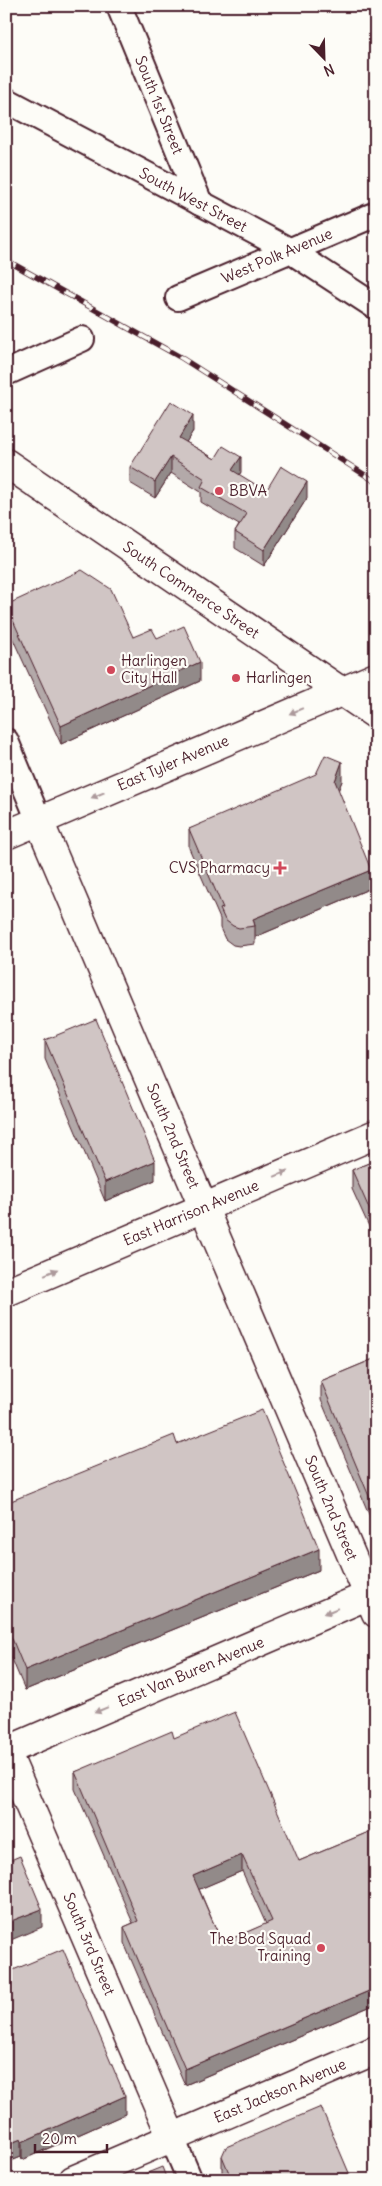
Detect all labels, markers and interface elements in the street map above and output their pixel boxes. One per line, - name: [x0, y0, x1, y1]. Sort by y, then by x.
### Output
- north arrow: [300, 32, 350, 82]
- street label: South 1st Street: [131, 53, 188, 157]
- text: N: [321, 60, 337, 80]
- street label: South West Street: [136, 163, 250, 236]
- street label: West Polk Avenue: [219, 224, 335, 287]
- place label: BBVA: [229, 481, 267, 500]
- marker: BBVA: [213, 485, 225, 497]
- street label: South Commerce Street: [119, 537, 263, 642]
- place label: Harlingen City Hall: [121, 651, 187, 687]
- marker: Harlingen City Hall: [105, 664, 117, 676]
- place label: Harlingen: [246, 668, 312, 687]
- marker: Harlingen: [230, 672, 242, 684]
- one-way arrow: [289, 707, 303, 715]
- street label: East Tyler Avenue: [114, 730, 231, 795]
- one-way arrow: [91, 792, 105, 800]
- place label: CVS Pharmacy: [169, 858, 270, 877]
- marker: CVS Pharmacy: [274, 862, 286, 874]
- street label: South 2nd Street: [143, 1080, 204, 1191]
- one-way arrow: [274, 1170, 288, 1178]
- street label: East Harrison Avenue: [120, 1175, 261, 1250]
- one-way arrow: [44, 1268, 58, 1276]
- street label: South 2nd Street: [301, 1452, 362, 1563]
- one-way arrow: [324, 1608, 338, 1616]
- street label: East Van Buren Avenue: [115, 1632, 267, 1711]
- one-way arrow: [94, 1707, 108, 1715]
- street label: South 3rd Street: [59, 1890, 120, 1998]
- place label: The Bod Squad Training: [210, 1929, 311, 1965]
- marker: The Bod Squad Training: [315, 1942, 327, 1954]
- street label: East Jackson Avenue: [211, 2054, 349, 2127]
- scale bar: [35, 2121, 108, 2153]
- text: 20 m: [42, 2129, 77, 2148]

